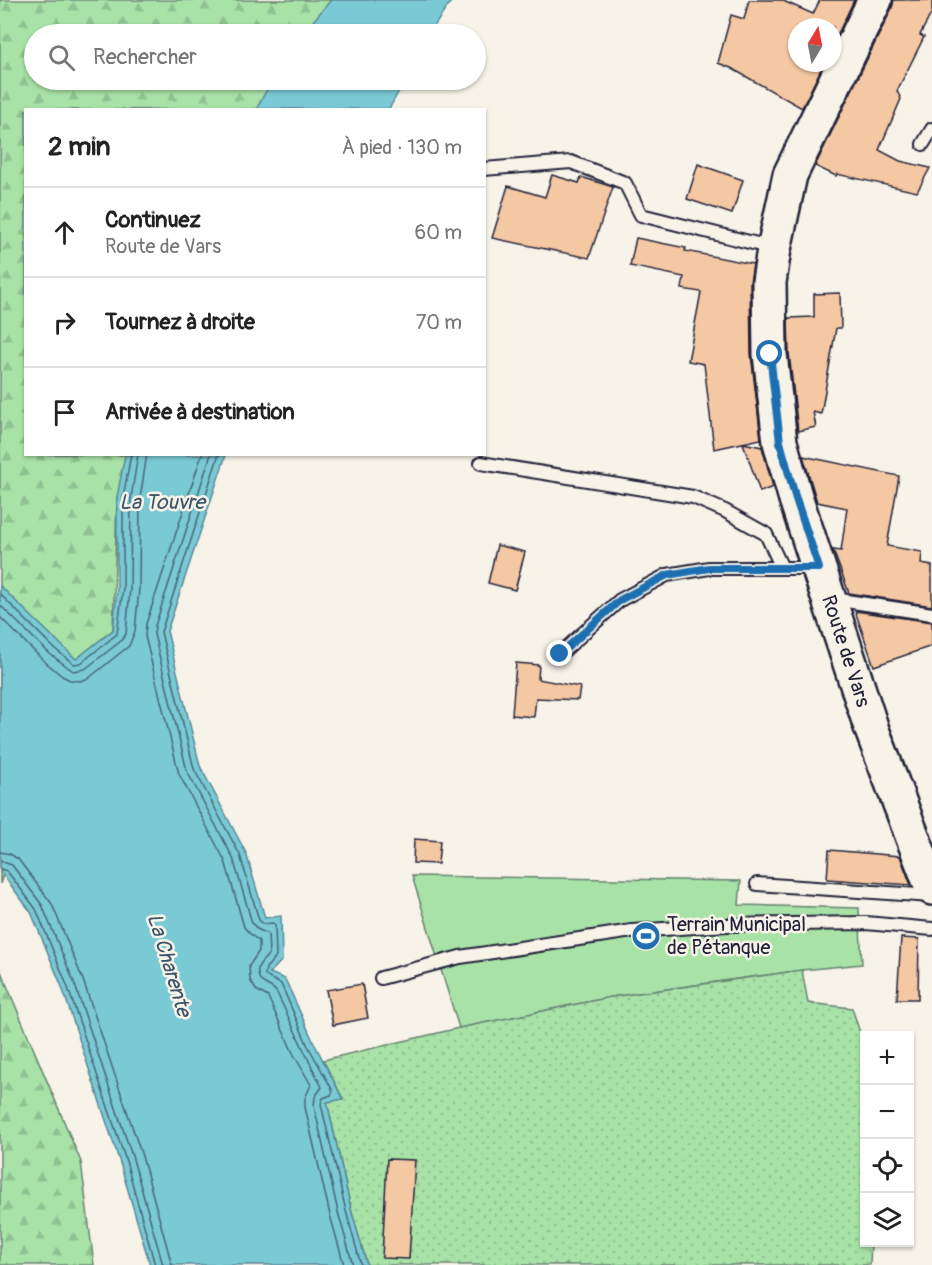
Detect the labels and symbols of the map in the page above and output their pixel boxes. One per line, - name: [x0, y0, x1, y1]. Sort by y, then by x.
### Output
- north arrow: [788, 18, 842, 72]
- route start: [756, 340, 782, 366]
- water label: La Touvre: [119, 489, 207, 516]
- street label: Route de Vars: [816, 592, 876, 710]
- route end: [546, 640, 572, 666]
- water label: La Charente: [141, 910, 198, 1022]
- place label: Terrain Municipal de Pétanque: [667, 912, 806, 960]
- sports icon: Terrain Municipal de Pétanque: [630, 920, 662, 952]

